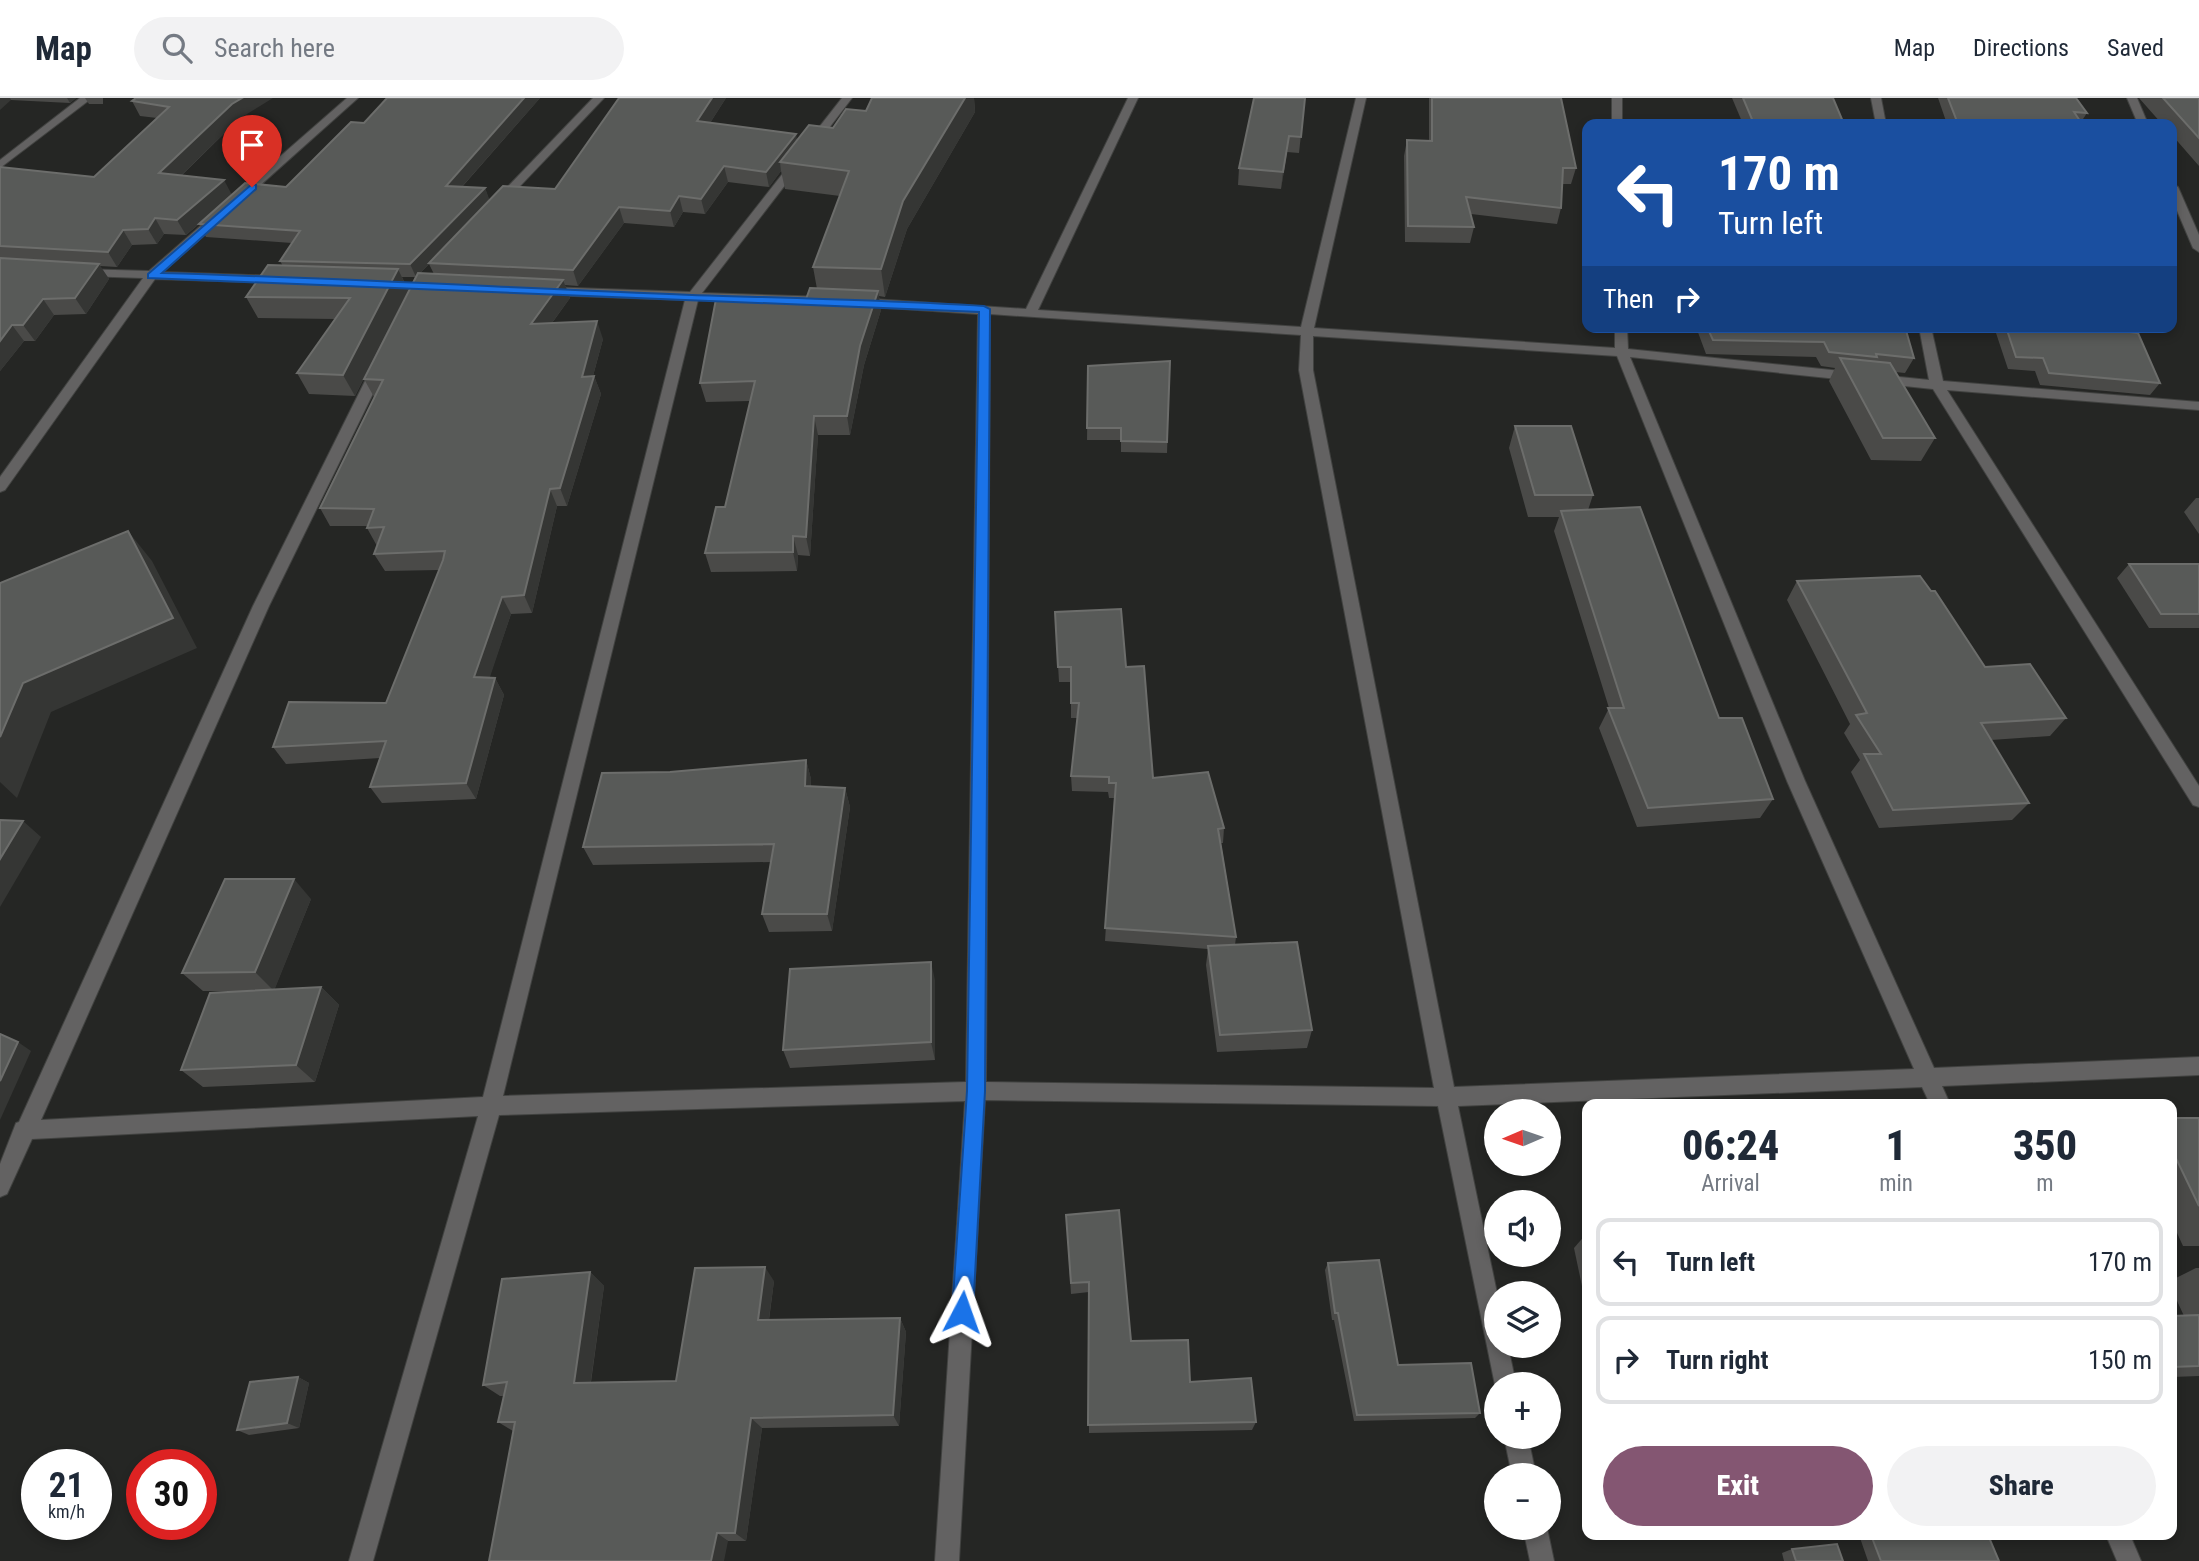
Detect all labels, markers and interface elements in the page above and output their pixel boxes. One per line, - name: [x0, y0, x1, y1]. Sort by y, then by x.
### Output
- search box: [134, 17, 624, 80]
- text: Map: [35, 29, 92, 68]
- icon: search: [158, 29, 196, 67]
- text: Search here: [214, 33, 335, 63]
- text: Map: [1894, 34, 1935, 62]
- text: Directions: [1973, 34, 2069, 62]
- text: Saved: [2107, 34, 2164, 62]
- pin: [222, 115, 282, 187]
- icon: arrive: [233, 126, 271, 164]
- text: 170 m: [1718, 145, 1840, 202]
- icon: left: [1603, 147, 1694, 238]
- text: Turn left: [1718, 204, 1823, 242]
- icon: right: [1668, 280, 1706, 318]
- text: Then: [1603, 284, 1654, 314]
- north arrow: [1484, 1099, 1561, 1176]
- map controls: [1484, 1099, 1561, 1540]
- text: 06:24: [1682, 1121, 1779, 1170]
- text: 1: [1885, 1121, 1907, 1170]
- text: 350: [2013, 1121, 2077, 1170]
- text: Arrival: [1701, 1170, 1760, 1197]
- text: min: [1879, 1170, 1913, 1197]
- text: m: [2036, 1170, 2054, 1197]
- button: sound: [1484, 1190, 1561, 1267]
- icon: left: [1607, 1243, 1645, 1281]
- text: Turn left: [1666, 1247, 1755, 1277]
- text: 170 m: [2088, 1247, 2152, 1277]
- position arrow: [925, 1275, 999, 1349]
- button: layers: [1484, 1281, 1561, 1358]
- icon: right: [1607, 1341, 1645, 1379]
- text: Turn right: [1666, 1345, 1768, 1375]
- text: 150 m: [2088, 1345, 2152, 1375]
- button: +: [1484, 1372, 1561, 1449]
- button: Exit: [1603, 1446, 1873, 1526]
- button: Share: [1887, 1446, 2156, 1526]
- speed limit sign: 30: [126, 1449, 217, 1540]
- button: −: [1484, 1463, 1561, 1540]
- text: 21: [49, 1465, 84, 1506]
- text: km/h: [48, 1501, 85, 1522]

